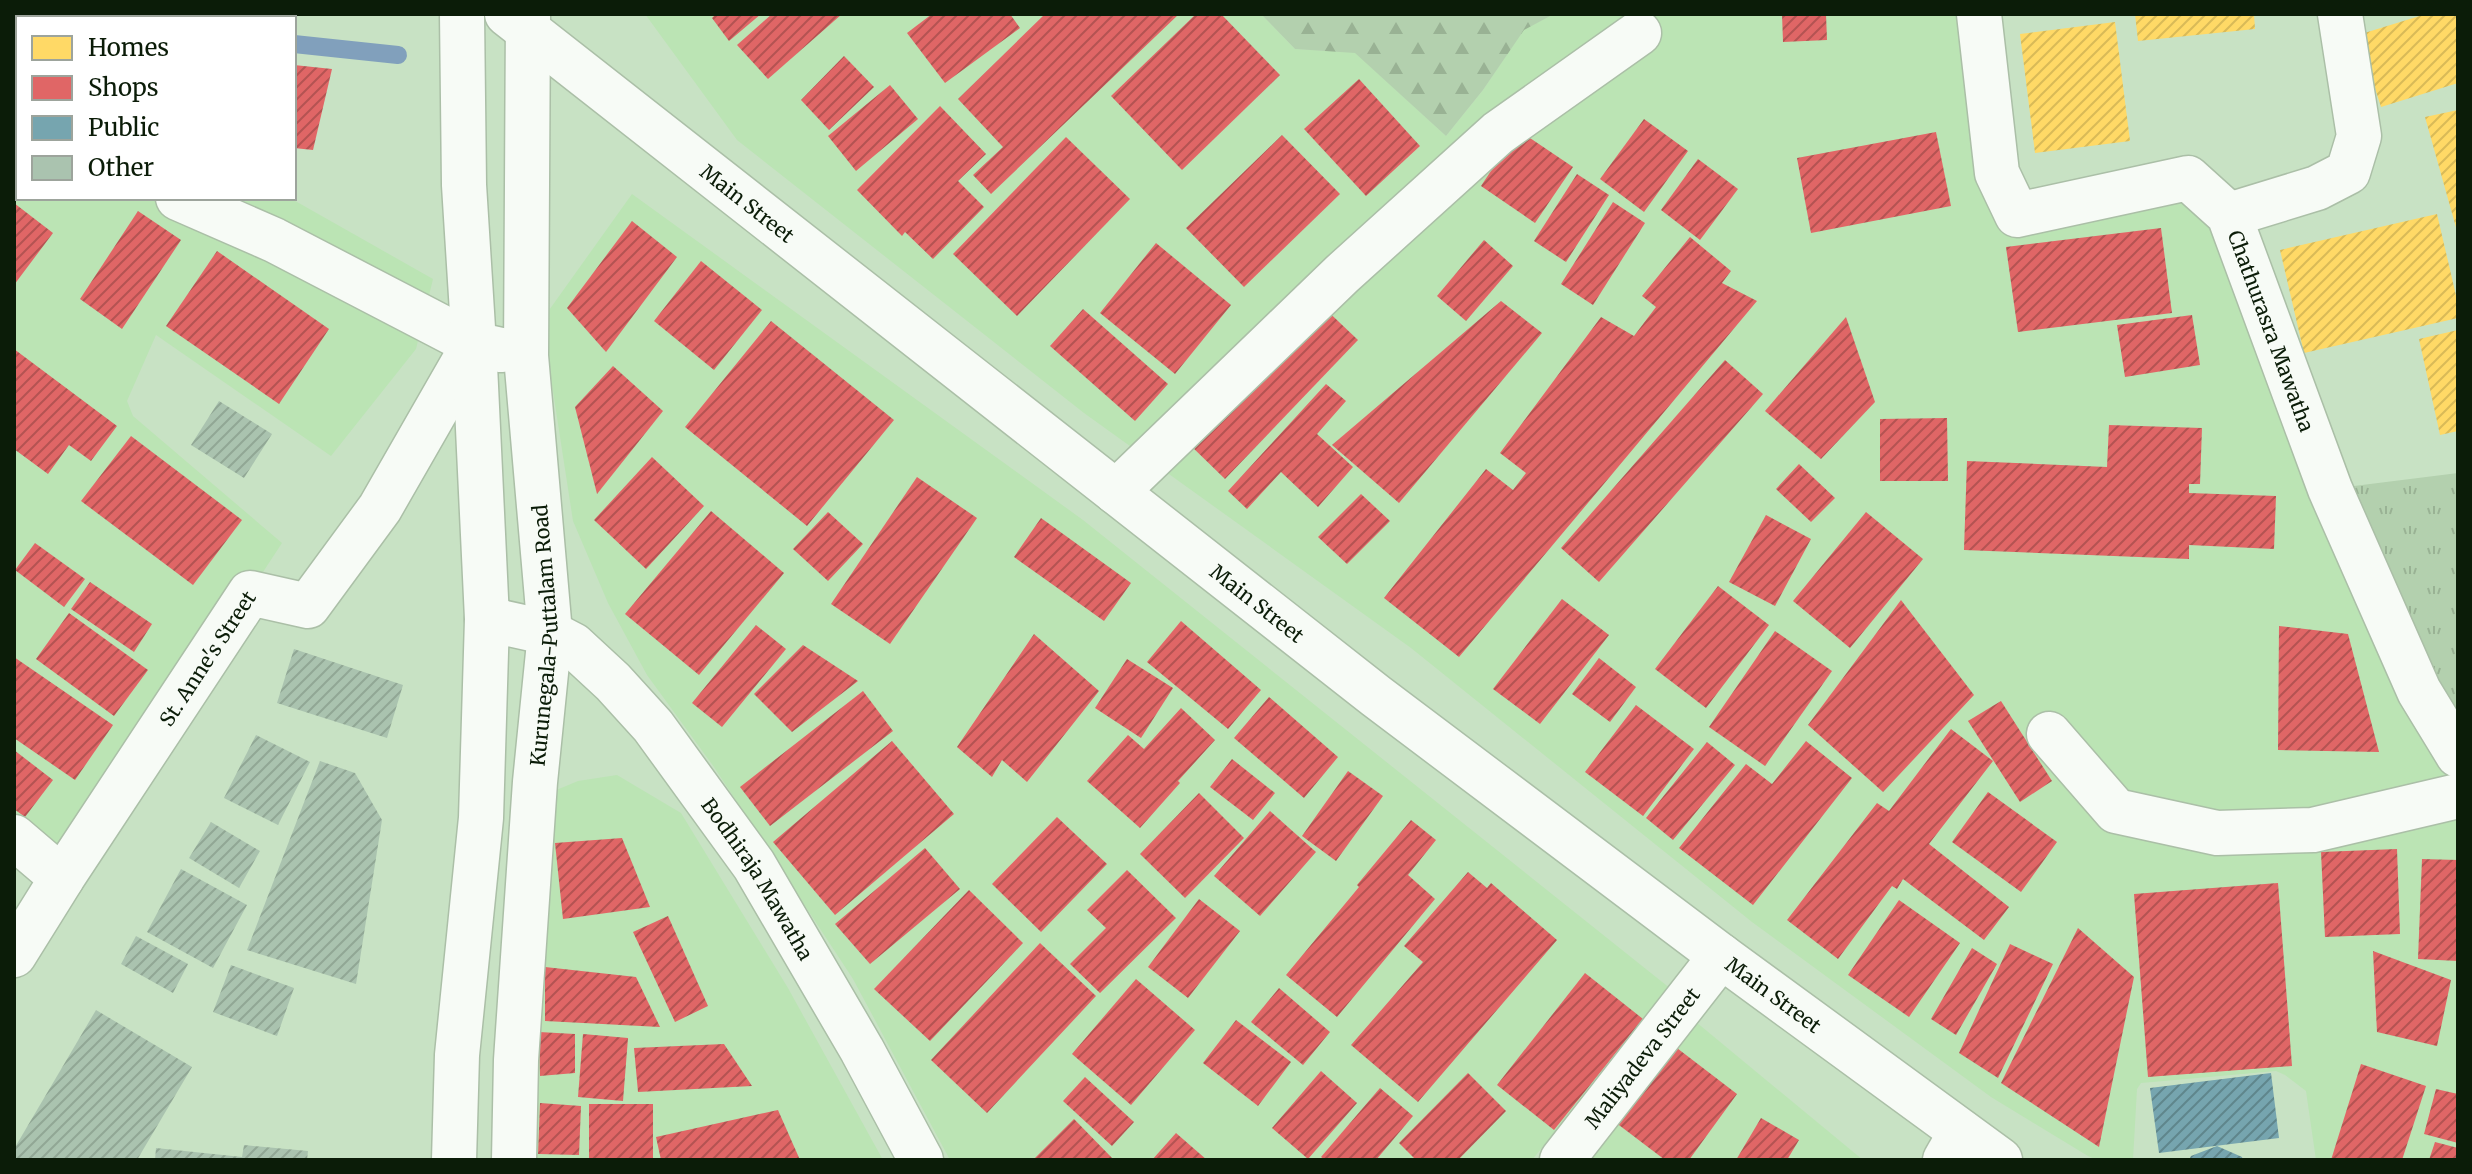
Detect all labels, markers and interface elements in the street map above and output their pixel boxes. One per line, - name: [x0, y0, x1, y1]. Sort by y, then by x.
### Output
- legend: [16, 16, 296, 200]
- text: Homes: [88, 32, 169, 63]
- text: Shops: [88, 72, 159, 103]
- text: Public: [88, 112, 159, 143]
- text: Other: [88, 152, 154, 183]
- street label: Main Street: [696, 158, 800, 248]
- street label: Chathurasra Mawatha: [2223, 227, 2320, 435]
- street label: Kurunegala-Puttalam Road: [524, 504, 562, 767]
- street label: Main Street: [1206, 558, 1310, 648]
- street label: St. Anne's Street: [153, 586, 261, 730]
- street label: Bodhiraja Mawatha: [697, 793, 819, 965]
- street label: Main Street: [1721, 951, 1827, 1038]
- street label: Maliyadeva Street: [1579, 982, 1705, 1133]

